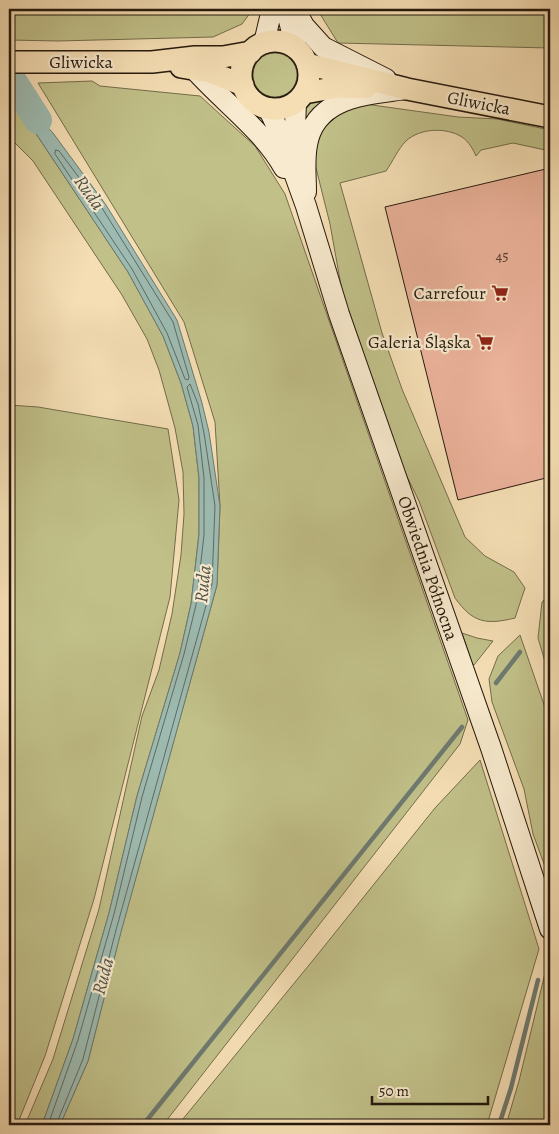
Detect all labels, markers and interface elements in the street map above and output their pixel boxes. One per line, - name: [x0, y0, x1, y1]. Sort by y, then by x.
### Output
- street label: Gliwicka: [49, 50, 113, 74]
- street label: Gliwicka: [445, 85, 513, 121]
- water label: Ruda: [68, 170, 111, 216]
- house number: 45: [495, 246, 509, 266]
- place label: Carrefour: [413, 281, 486, 305]
- supermarket icon: Carrefour: [490, 283, 510, 303]
- place label: Galeria Śląska: [368, 330, 472, 354]
- supermarket icon: Galeria Śląska: [475, 332, 495, 352]
- street label: Obwiednia Północna: [392, 493, 464, 644]
- water label: Ruda: [188, 564, 218, 604]
- water label: Ruda: [86, 955, 120, 998]
- scale bar: [372, 1074, 488, 1106]
- text: 50 m: [379, 1081, 409, 1101]

